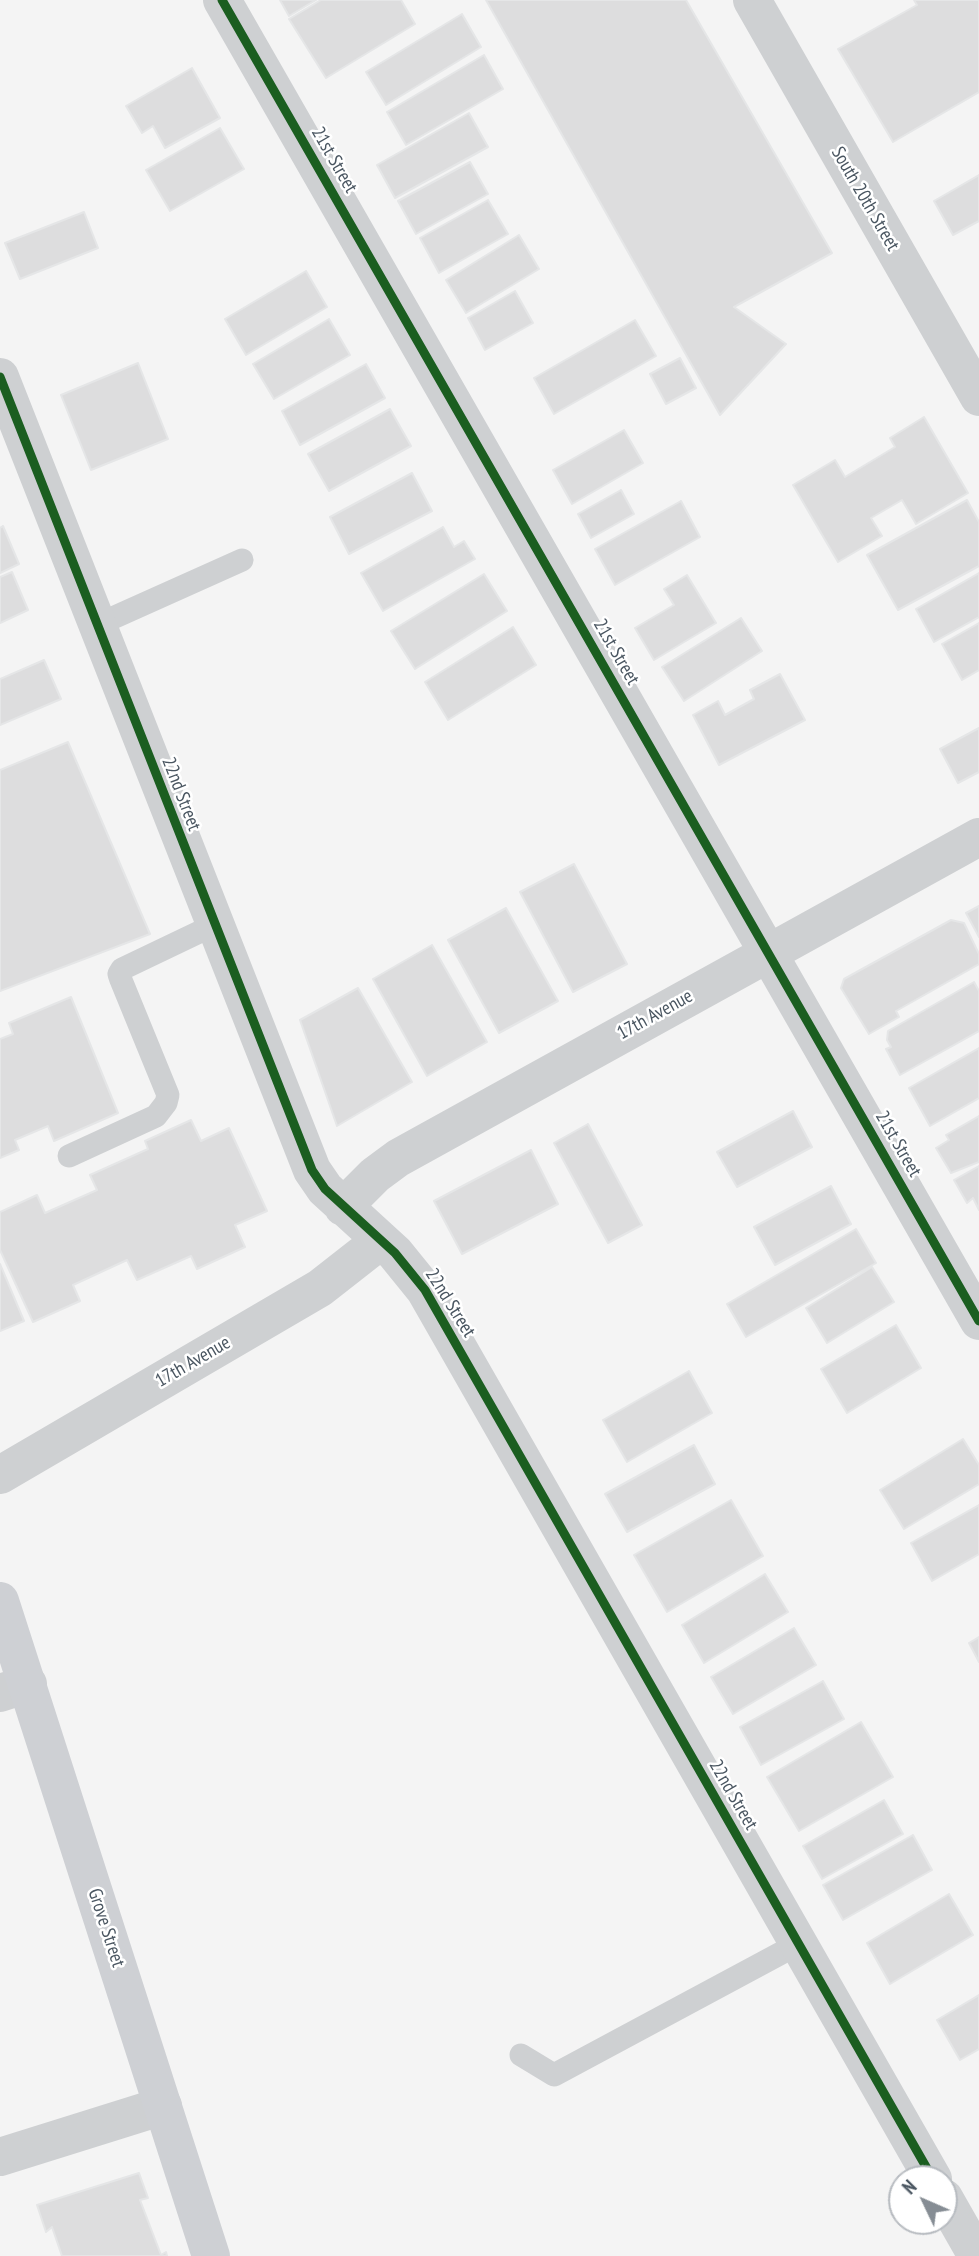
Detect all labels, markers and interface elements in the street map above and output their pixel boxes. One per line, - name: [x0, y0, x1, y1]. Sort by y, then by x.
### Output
- street label: 21st Street: [306, 123, 362, 197]
- street label: South 20th Street: [826, 143, 904, 255]
- street label: 21st Street: [588, 615, 644, 689]
- street label: 22nd Street: [157, 754, 205, 834]
- street label: 17th Avenue: [613, 985, 697, 1045]
- street label: 21st Street: [870, 1107, 926, 1181]
- street label: 22nd Street: [420, 1264, 480, 1342]
- street label: 17th Avenue: [152, 1331, 234, 1393]
- street label: 22nd Street: [704, 1756, 762, 1834]
- street label: Grove Street: [83, 1886, 129, 1970]
- north arrow: [888, 2165, 958, 2235]
- text: N: [897, 2175, 922, 2199]

